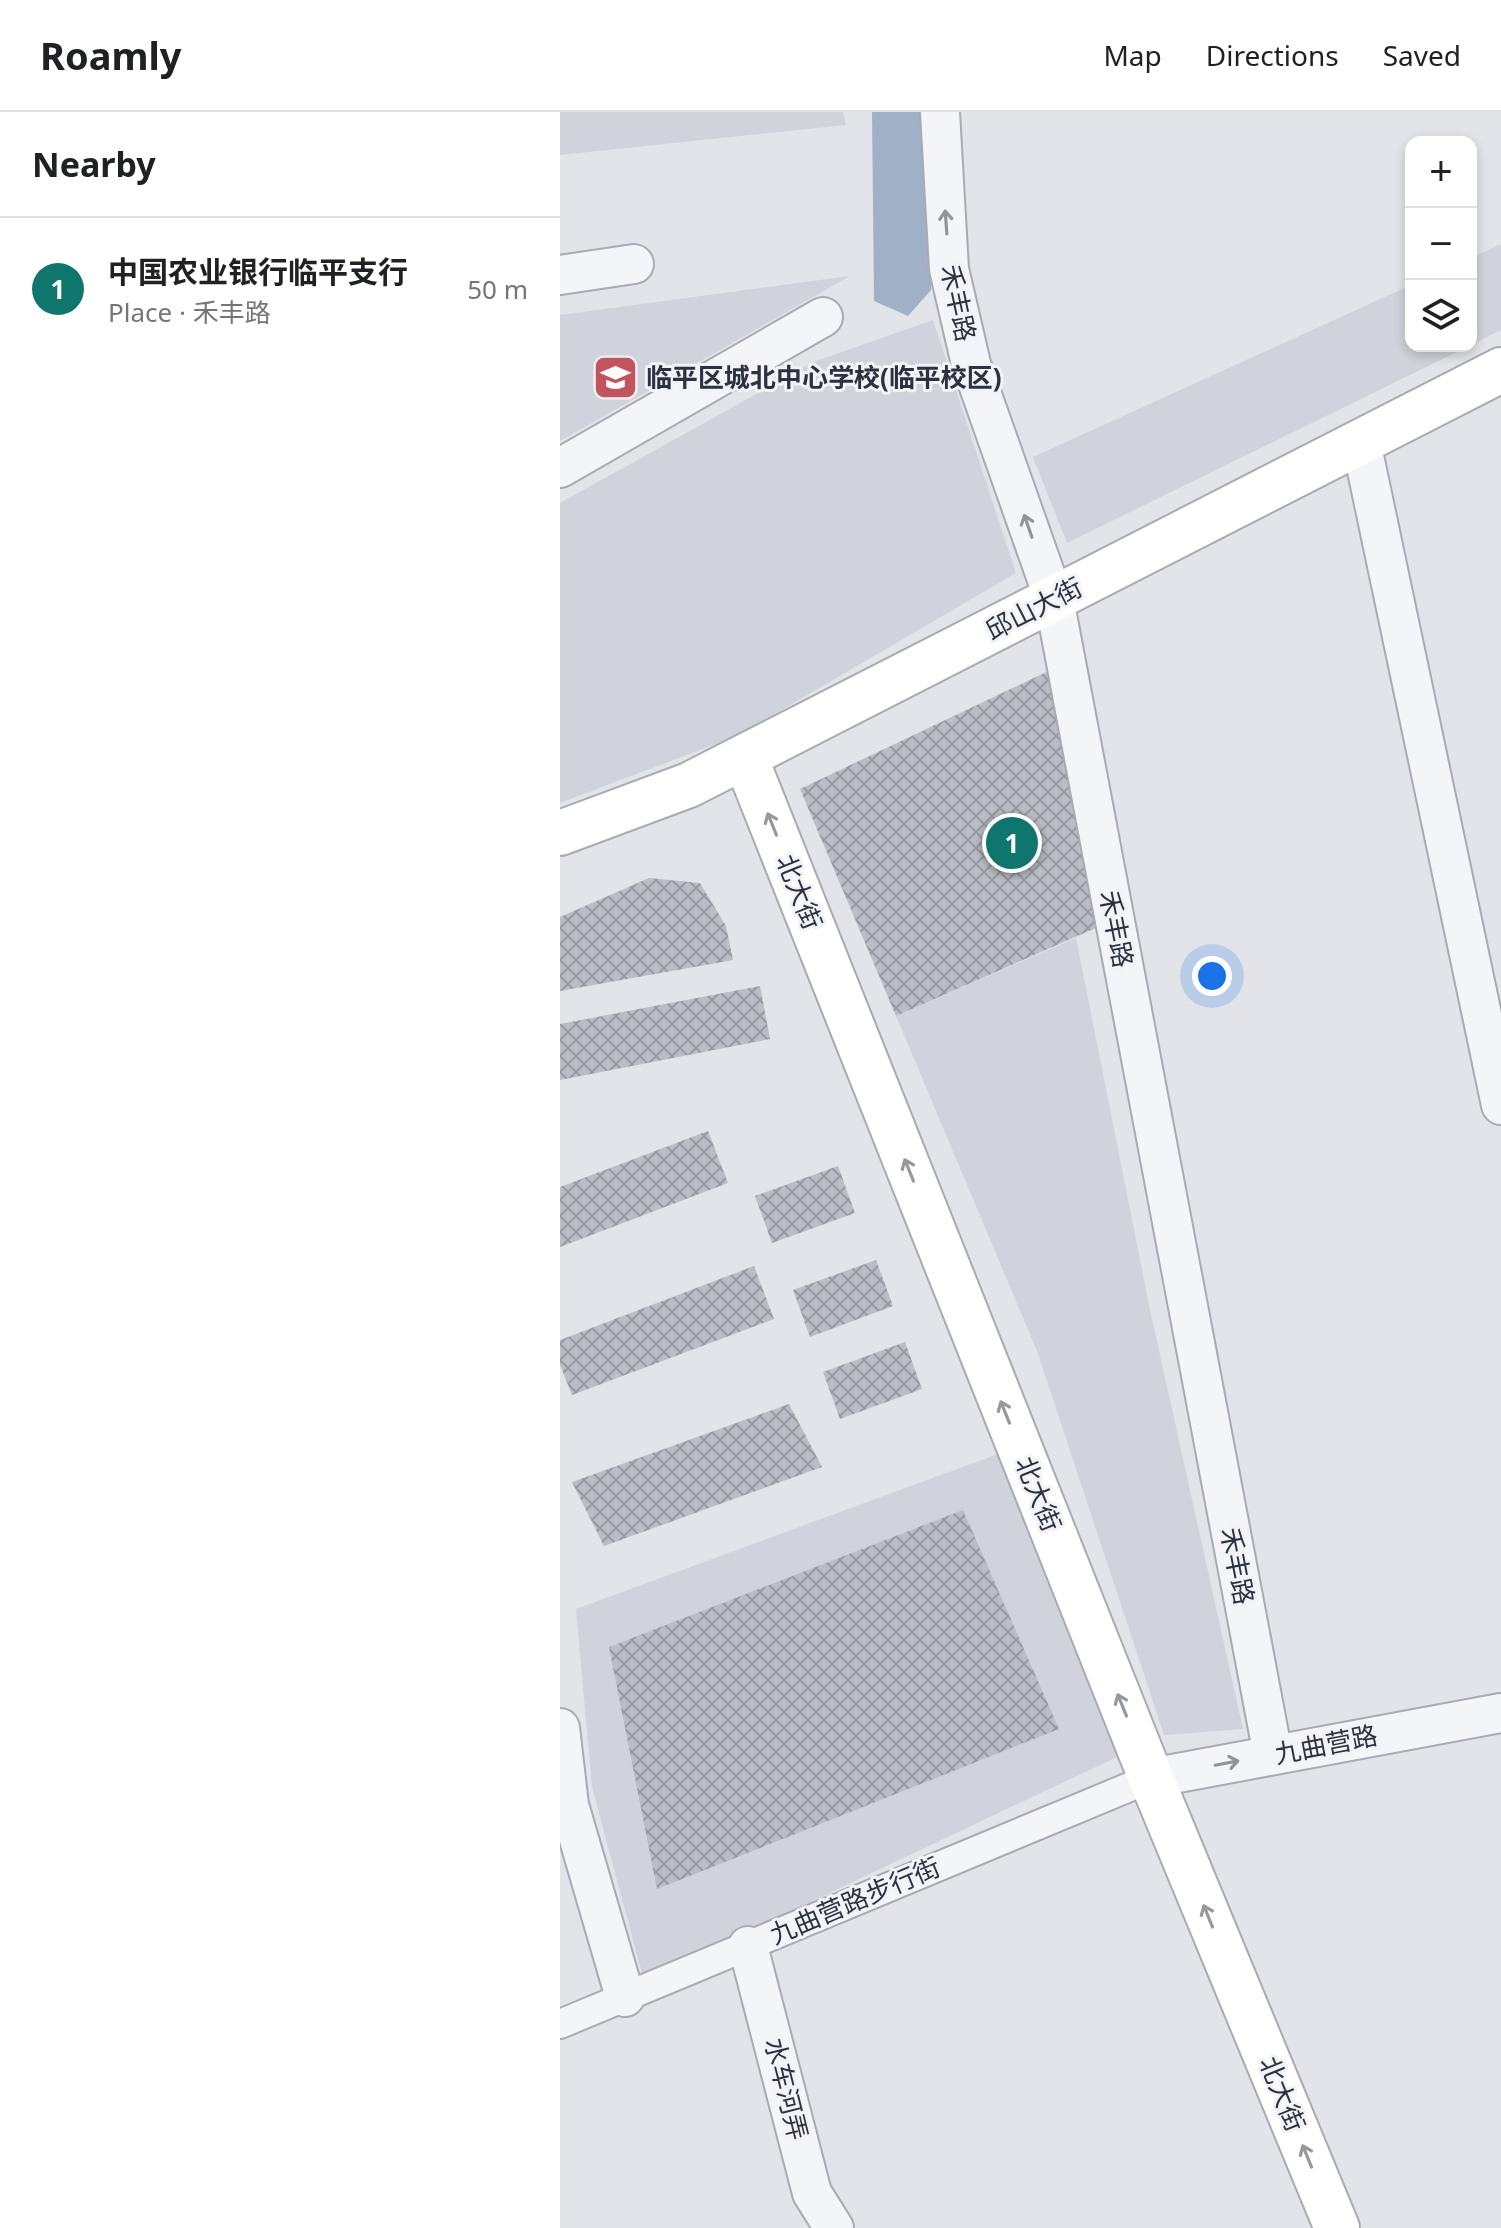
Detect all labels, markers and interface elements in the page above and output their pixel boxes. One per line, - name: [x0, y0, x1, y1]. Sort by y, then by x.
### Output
- text: Roamly: [40, 29, 182, 81]
- text: Map: [1103, 36, 1162, 74]
- text: Directions: [1206, 36, 1339, 74]
- text: Saved: [1383, 36, 1461, 74]
- map controls: [1405, 136, 1477, 352]
- button: +: [1405, 136, 1477, 208]
- text: Nearby: [32, 141, 156, 187]
- button: −: [1405, 208, 1477, 280]
- one-way arrow: [938, 209, 953, 236]
- text: 中国农业银行临平支行: [108, 251, 408, 292]
- street label: 禾丰路: [933, 261, 985, 345]
- text: 1: [51, 271, 65, 307]
- text: 50 m: [467, 271, 528, 307]
- button: layers: [1405, 280, 1477, 352]
- text: Place · 禾丰路: [108, 294, 271, 330]
- school or university icon: 临平区城北中心学校(临平校区): [591, 354, 639, 402]
- place label: 临平区城北中心学校(临平校区): [646, 359, 1002, 395]
- one-way arrow: [1019, 513, 1034, 538]
- street label: 邱山大街: [979, 568, 1088, 648]
- one-way arrow: [764, 812, 778, 837]
- pin: 1: [986, 813, 1038, 873]
- street label: 北大街: [769, 849, 831, 935]
- street label: 禾丰路: [1092, 887, 1142, 971]
- your location: [1192, 956, 1232, 996]
- one-way arrow: [901, 1158, 915, 1183]
- one-way arrow: [997, 1400, 1011, 1425]
- street label: 北大街: [1008, 1451, 1070, 1537]
- street label: 禾丰路: [1213, 1524, 1263, 1608]
- one-way arrow: [1114, 1693, 1128, 1718]
- street label: 九曲营路: [1271, 1716, 1380, 1772]
- one-way arrow: [1214, 1755, 1240, 1770]
- street label: 九曲营路步行街: [764, 1848, 945, 1952]
- one-way arrow: [1199, 1904, 1214, 1929]
- street label: 水车河弄: [757, 2034, 817, 2144]
- street label: 北大街: [1252, 2051, 1314, 2137]
- one-way arrow: [1299, 2144, 1314, 2169]

